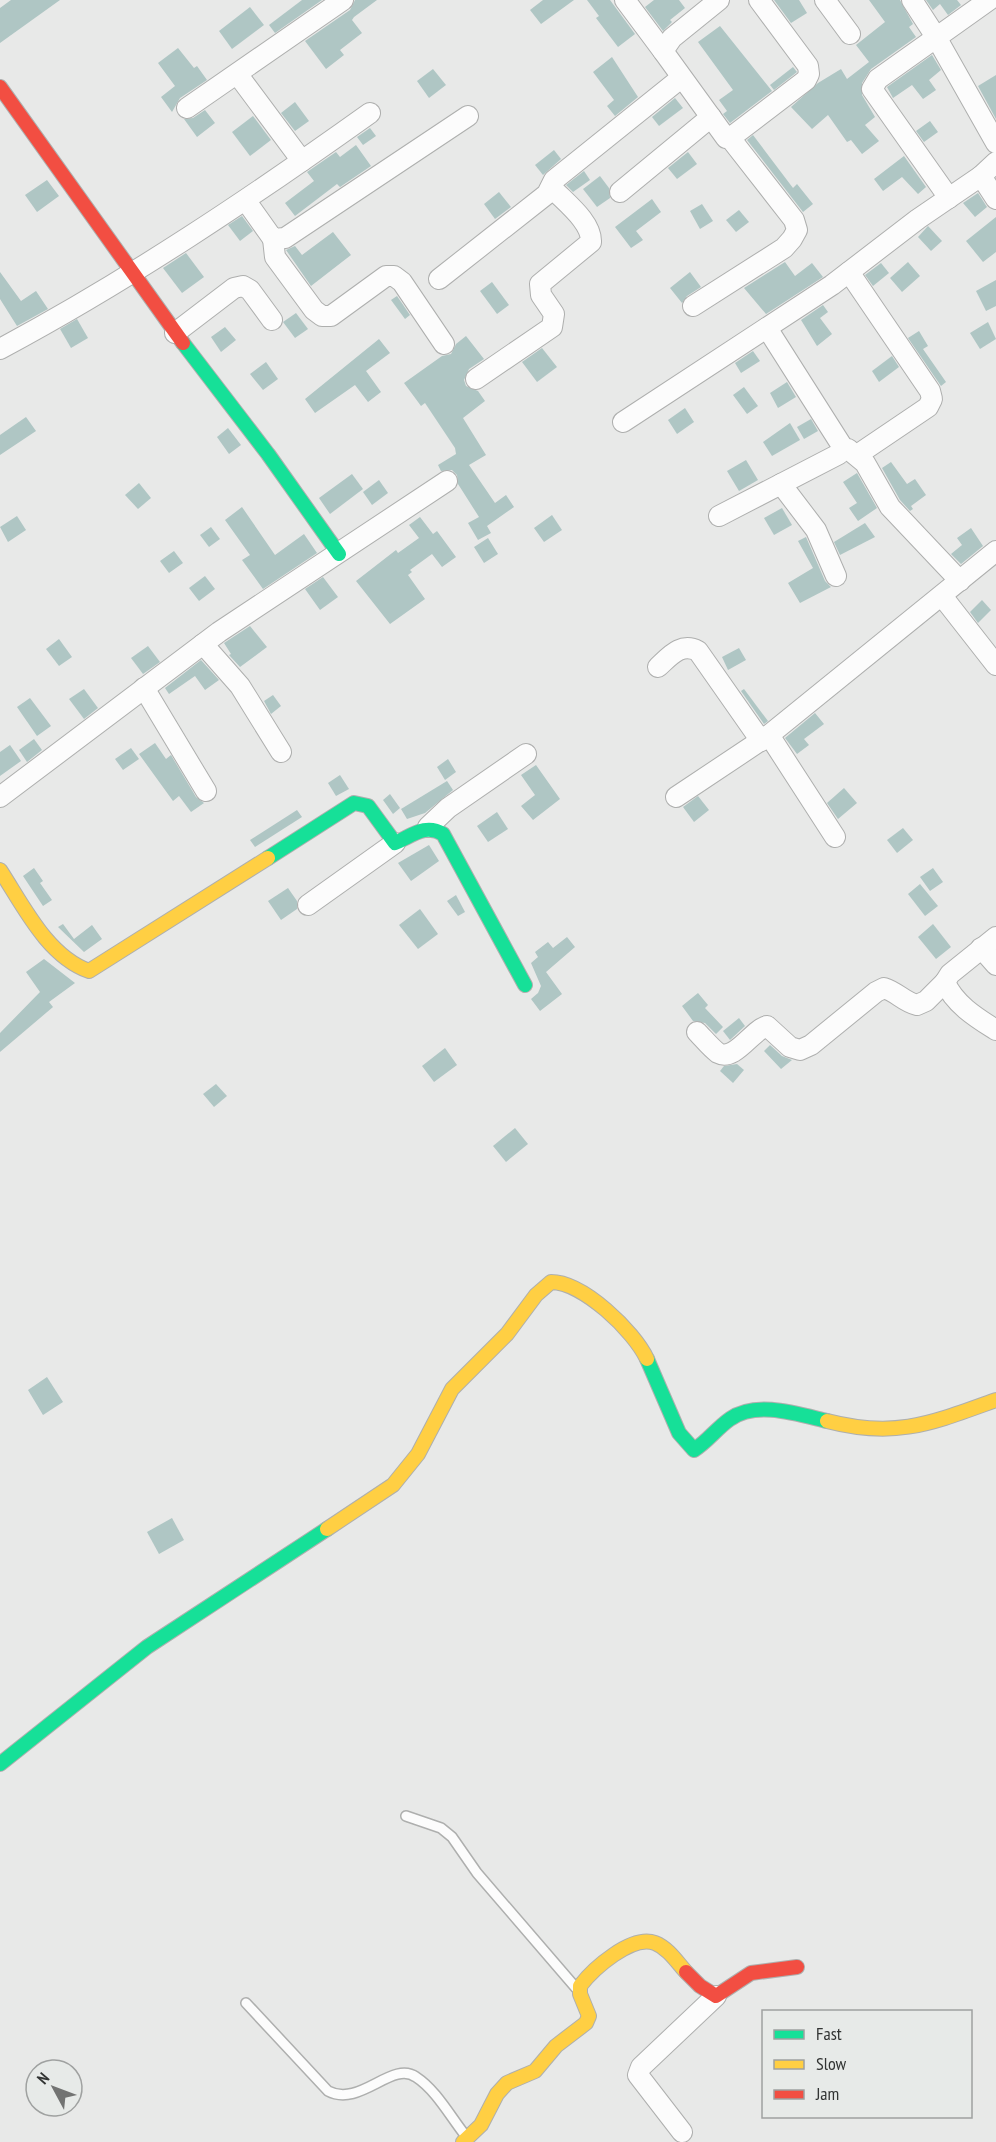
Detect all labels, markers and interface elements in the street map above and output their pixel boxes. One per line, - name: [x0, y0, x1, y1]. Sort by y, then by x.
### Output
- legend: [762, 2010, 972, 2118]
- text: Fast: [816, 2022, 842, 2045]
- text: Slow: [816, 2052, 847, 2075]
- north arrow: [24, 2058, 84, 2118]
- text: N: [32, 2068, 53, 2088]
- text: Jam: [815, 2082, 839, 2105]

